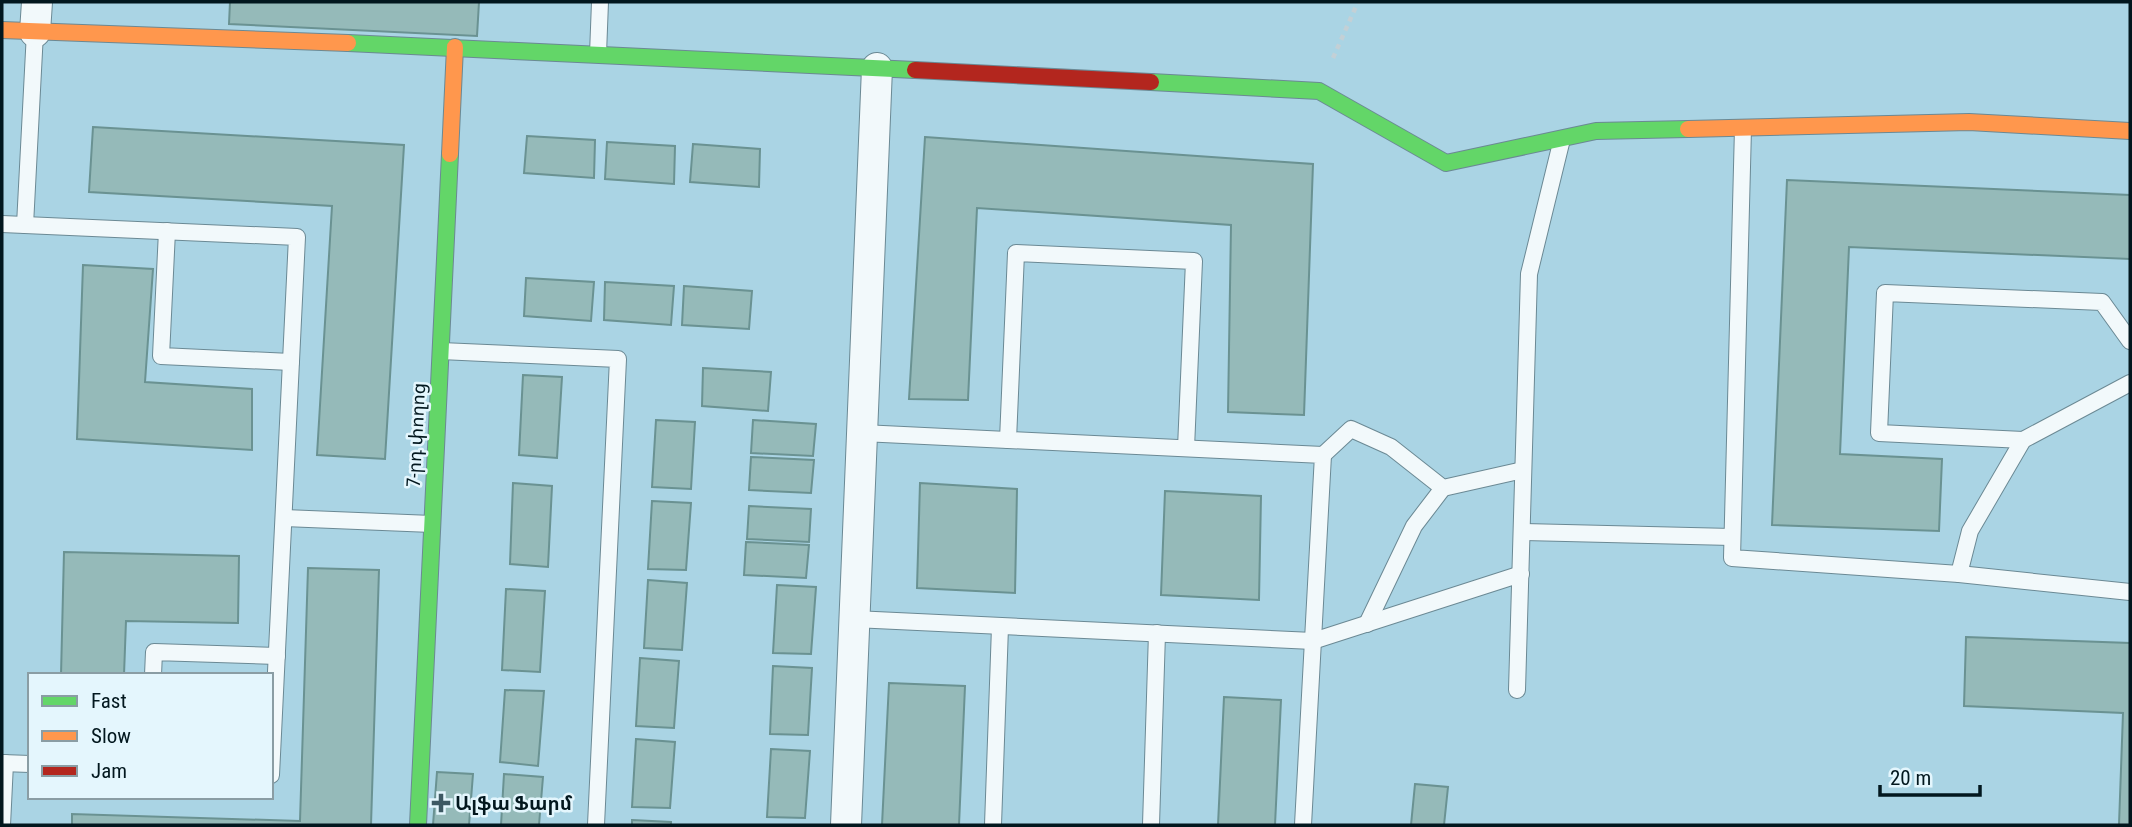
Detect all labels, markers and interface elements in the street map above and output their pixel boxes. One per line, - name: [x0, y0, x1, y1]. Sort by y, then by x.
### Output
- street label: 7-րդ փողոց: [402, 382, 430, 488]
- legend: [28, 673, 273, 799]
- text: Fast: [91, 689, 127, 713]
- text: Slow: [91, 724, 131, 748]
- scale bar: [1880, 754, 1980, 798]
- text: Jam: [91, 759, 127, 783]
- text: 20 m: [1890, 766, 1931, 790]
- place label: Ալֆա Ֆարմ: [455, 792, 573, 815]
- marker: Ալֆա Ֆարմ: [433, 795, 449, 811]

